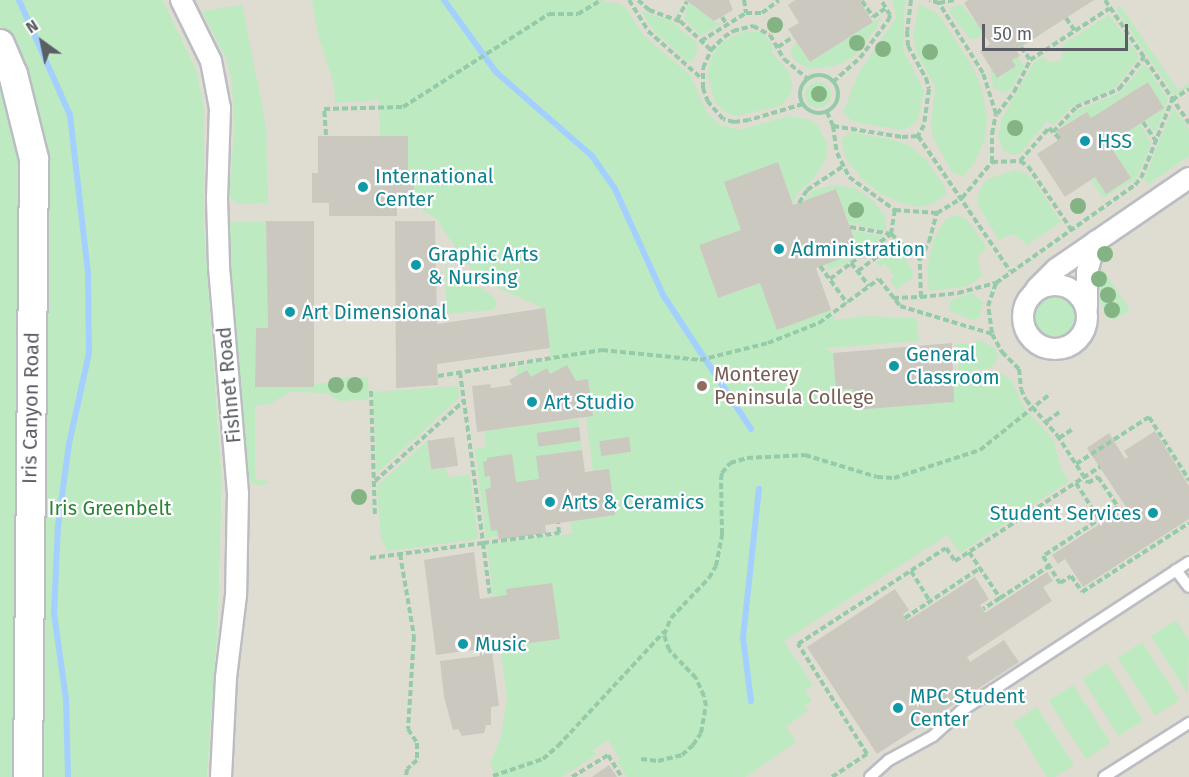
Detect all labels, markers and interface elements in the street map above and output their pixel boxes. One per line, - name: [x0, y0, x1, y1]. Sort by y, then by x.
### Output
- north arrow: [12, 12, 72, 72]
- scale bar: [985, 12, 1130, 50]
- text: N: [22, 16, 42, 37]
- text: 50 m: [993, 23, 1032, 45]
- place label: HSS: [1097, 129, 1132, 153]
- marker: HSS: [1078, 134, 1092, 148]
- place label: International Center: [375, 164, 494, 211]
- marker: International Center: [356, 180, 370, 194]
- place label: Administration: [791, 237, 925, 261]
- place label: Graphic Arts & Nursing: [428, 242, 538, 289]
- marker: Administration: [772, 242, 786, 256]
- marker: Graphic Arts & Nursing: [409, 258, 423, 272]
- place label: Art Dimensional: [302, 300, 447, 324]
- marker: Art Dimensional: [283, 305, 297, 319]
- street label: Fishnet Road: [212, 326, 246, 444]
- street label: Iris Canyon Road: [18, 332, 44, 484]
- place label: General Classroom: [906, 342, 1000, 389]
- marker: General Classroom: [887, 359, 901, 373]
- place label: Monterey Peninsula College: [714, 362, 874, 409]
- marker: Monterey Peninsula College: [695, 379, 709, 393]
- place label: Art Studio: [544, 390, 635, 414]
- marker: Art Studio: [525, 395, 539, 409]
- place label: Arts & Ceramics: [562, 490, 704, 514]
- marker: Arts & Ceramics: [543, 495, 557, 509]
- park label: Iris Greenbelt: [48, 496, 172, 520]
- place label: Student Services: [990, 501, 1141, 525]
- marker: Student Services: [1146, 506, 1160, 520]
- place label: Music: [475, 632, 527, 656]
- marker: Music: [456, 637, 470, 651]
- place label: MPC Student Center: [910, 684, 1025, 731]
- marker: MPC Student Center: [891, 701, 905, 715]

